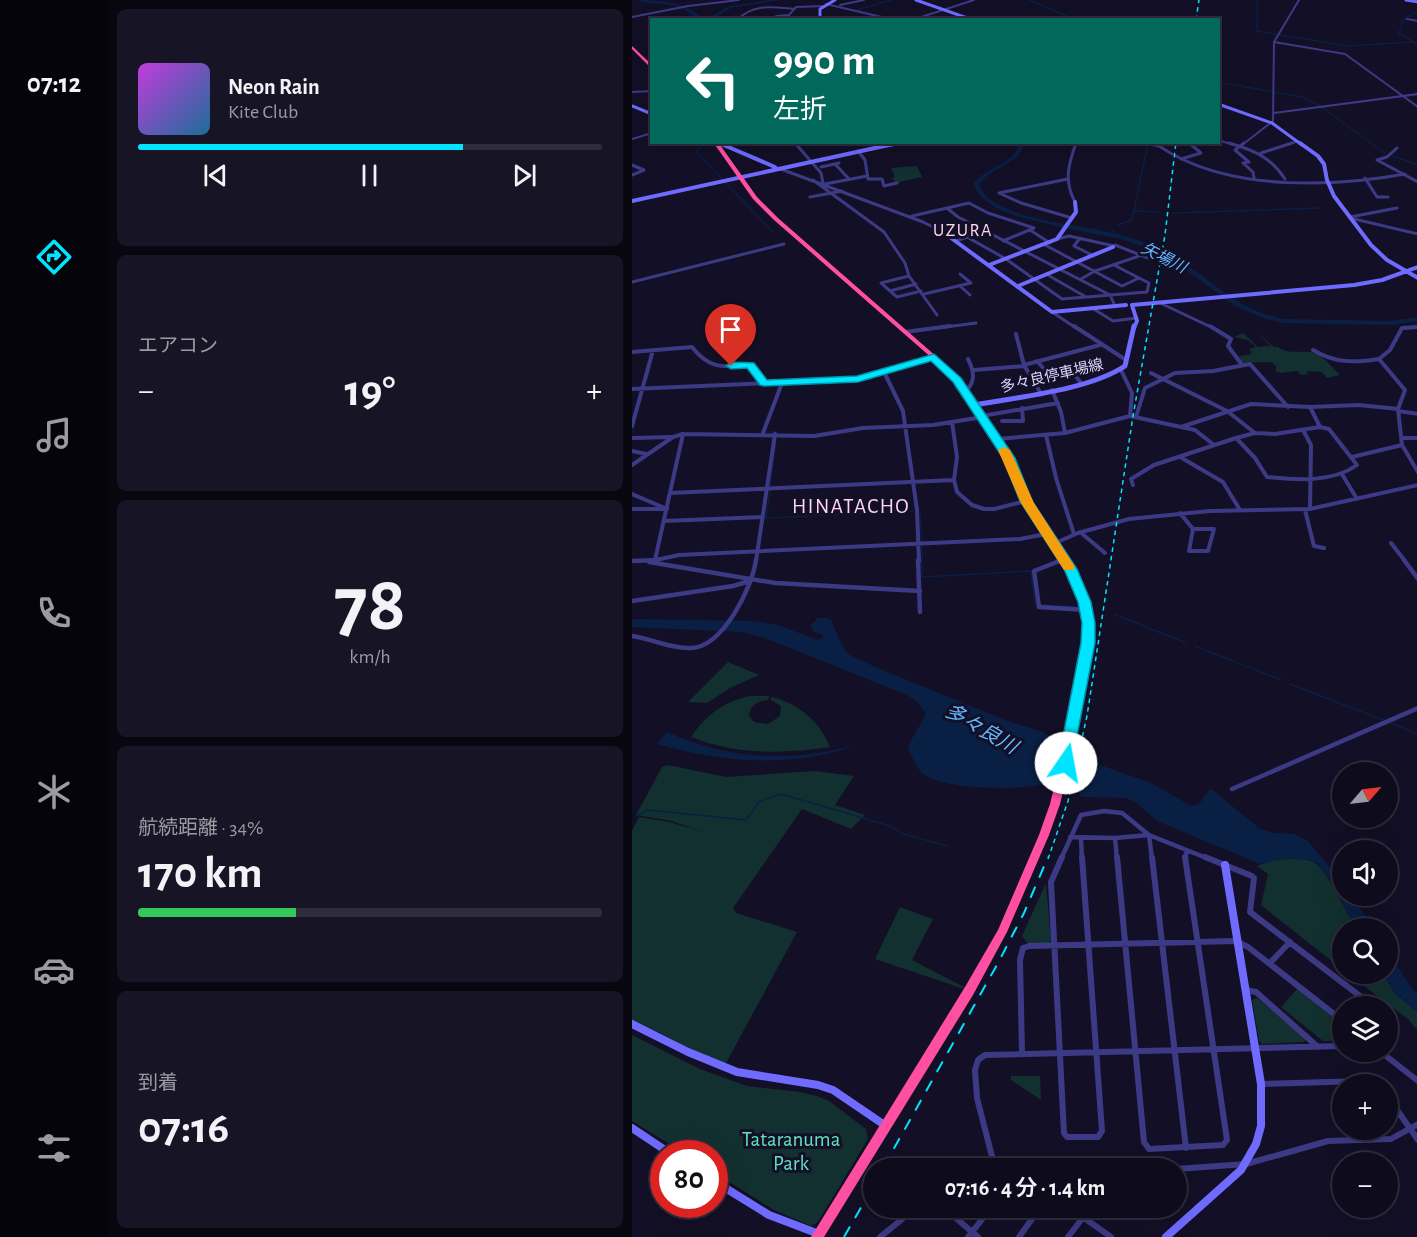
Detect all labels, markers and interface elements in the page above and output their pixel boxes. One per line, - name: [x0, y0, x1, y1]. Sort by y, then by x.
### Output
- text: 990 m: [773, 40, 876, 82]
- icon: left: [674, 42, 752, 120]
- text: 07:12: [27, 70, 81, 97]
- text: Neon Rain: [228, 76, 320, 98]
- text: 左折: [773, 96, 827, 123]
- text: Kite Club: [228, 102, 298, 122]
- icon: previous: [199, 159, 232, 192]
- icon: pause: [353, 159, 386, 192]
- icon: next: [508, 159, 541, 192]
- district label: UZURA: [933, 222, 993, 240]
- icon: directions: [33, 236, 75, 278]
- water label: 矢場川: [1139, 239, 1191, 277]
- pin: [705, 304, 756, 366]
- icon: arrive: [714, 313, 747, 346]
- text: エアコン: [138, 336, 218, 356]
- street label: 多々良停車場線: [999, 356, 1105, 395]
- text: 19°: [344, 369, 396, 414]
- text: −: [138, 375, 154, 408]
- text: +: [586, 375, 602, 408]
- icon: music: [33, 414, 75, 456]
- district label: HINATACHO: [792, 496, 910, 517]
- text: 78: [334, 567, 406, 645]
- icon: phone: [33, 592, 75, 634]
- text: km/h: [349, 647, 391, 667]
- water label: 多々良川: [941, 699, 1023, 759]
- position arrow: [1034, 731, 1098, 795]
- north arrow: [1332, 762, 1398, 828]
- map controls: [1332, 762, 1398, 1218]
- icon: climate: [33, 771, 75, 813]
- text: 航続距離 · 34%: [138, 818, 264, 838]
- button: sound: [1332, 840, 1398, 906]
- text: 170 km: [138, 851, 262, 896]
- button: search: [1332, 918, 1398, 984]
- icon: car: [33, 949, 75, 991]
- button: layers: [1332, 996, 1398, 1062]
- text: 到着: [138, 1073, 178, 1093]
- button: +: [1332, 1074, 1398, 1140]
- text: 07:16: [138, 1106, 229, 1151]
- icon: filters: [33, 1127, 75, 1169]
- park label: Tataranuma Park: [742, 1129, 841, 1174]
- speed limit sign: 80: [650, 1140, 728, 1218]
- button: −: [1332, 1152, 1398, 1218]
- text: 07:16 · 4 分 · 1.4 km: [945, 1177, 1105, 1199]

